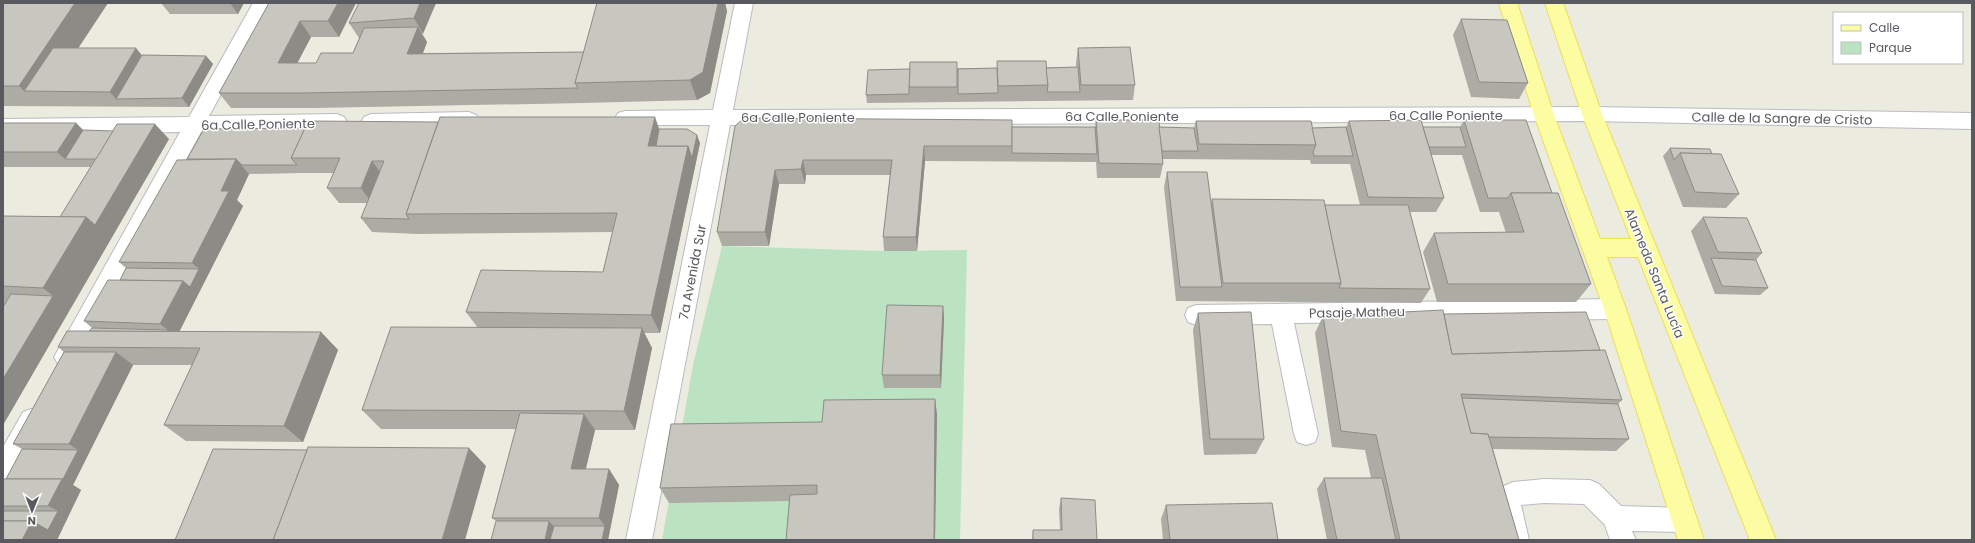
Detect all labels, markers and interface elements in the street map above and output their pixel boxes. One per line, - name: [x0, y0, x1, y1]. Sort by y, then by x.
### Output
- legend: [1833, 12, 1963, 64]
- text: Calle: [1869, 19, 1900, 36]
- text: Parque: [1869, 39, 1912, 56]
- street label: 6a Calle Poniente: [1389, 106, 1503, 125]
- street label: 6a Calle Poniente: [1065, 107, 1179, 126]
- street label: Calle de la Sangre de Cristo: [1691, 107, 1872, 130]
- street label: 6a Calle Poniente: [741, 108, 855, 127]
- street label: 6a Calle Poniente: [201, 114, 315, 135]
- street label: Alameda Santa Lucía: [1620, 205, 1689, 341]
- street label: 7a Avenida Sur: [674, 223, 711, 321]
- street label: Pasaje Matheu: [1309, 302, 1405, 323]
- north arrow: [12, 491, 52, 531]
- text: N: [28, 513, 36, 529]

